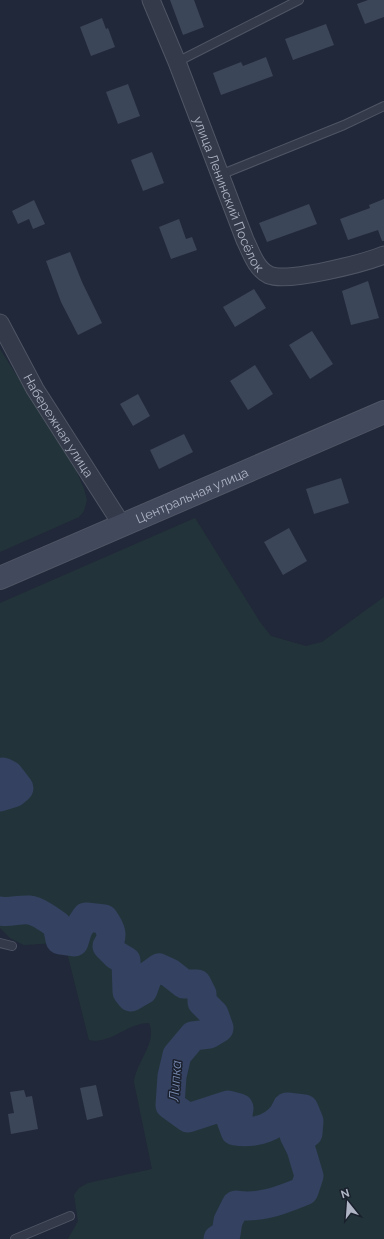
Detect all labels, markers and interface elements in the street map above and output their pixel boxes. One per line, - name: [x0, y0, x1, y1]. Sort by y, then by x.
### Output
- street label: улица Ленинский Посёлок: [191, 114, 268, 275]
- street label: Набережная улица: [21, 371, 97, 480]
- street label: Центральная улица: [133, 464, 250, 526]
- water label: Липка: [166, 1060, 184, 1103]
- north arrow: [328, 1183, 368, 1223]
- text: N: [339, 1186, 351, 1201]

